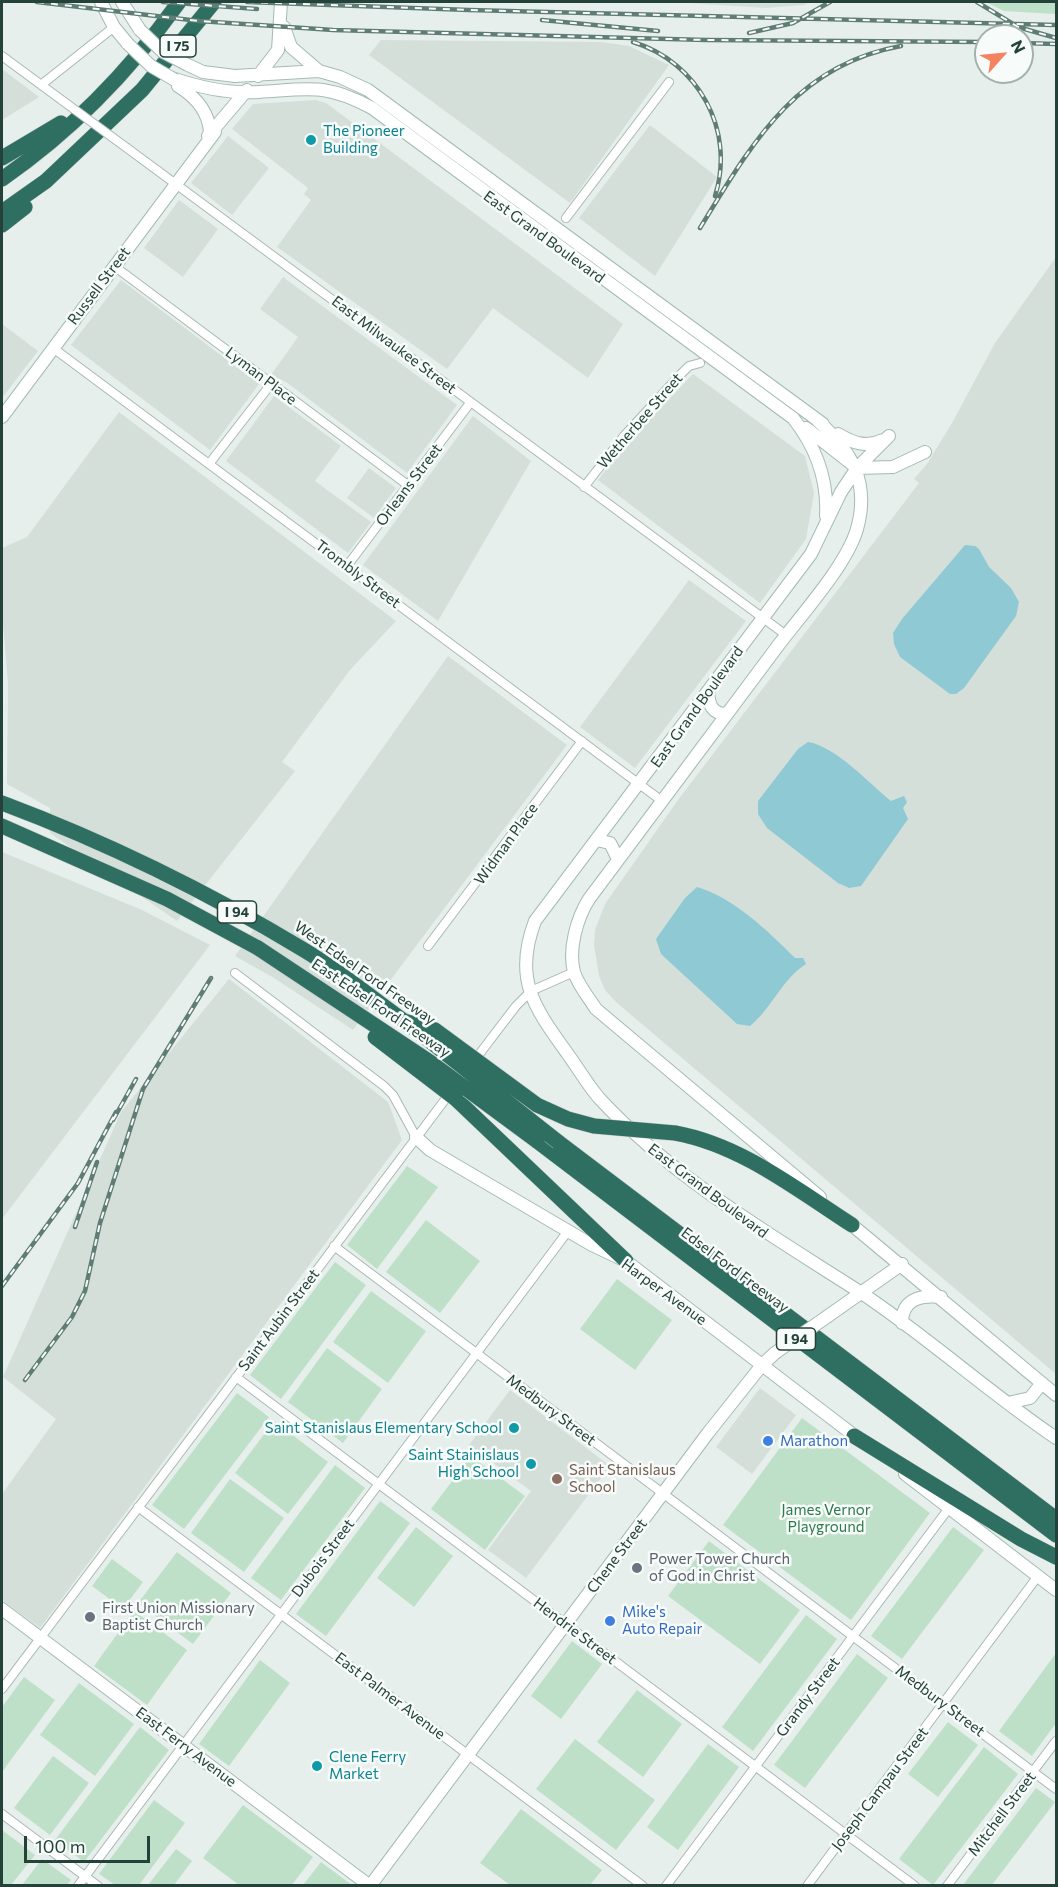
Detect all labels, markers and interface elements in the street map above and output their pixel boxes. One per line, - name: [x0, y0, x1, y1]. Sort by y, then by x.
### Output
- north arrow: [974, 24, 1034, 84]
- road number: I 75: [160, 35, 196, 57]
- text: N: [1008, 37, 1030, 56]
- place label: The Pioneer Building: [323, 122, 405, 157]
- marker: The Pioneer Building: [304, 133, 318, 147]
- street label: East Grand Boulevard: [480, 187, 608, 287]
- street label: Russell Street: [64, 244, 134, 328]
- street label: East Milwaukee Street: [328, 292, 460, 398]
- street label: Lyman Place: [222, 343, 300, 409]
- street label: Wetherbee Street: [594, 370, 686, 472]
- street label: Orleans Street: [372, 440, 446, 530]
- street label: Trombly Street: [312, 536, 404, 612]
- street label: East Grand Boulevard: [647, 643, 747, 771]
- street label: Widman Place: [470, 800, 542, 888]
- road number: I 94: [218, 901, 256, 923]
- street label: West Edsel Ford Freeway: [291, 917, 439, 1029]
- street label: East Edsel Ford Freeway: [308, 955, 454, 1061]
- street label: East Grand Boulevard: [644, 1140, 772, 1242]
- street label: Edsel Ford Freeway: [677, 1224, 793, 1316]
- street label: Harper Avenue: [618, 1255, 710, 1329]
- street label: Saint Aubin Street: [235, 1265, 323, 1375]
- road number: I 94: [776, 1328, 816, 1350]
- street label: Medbury Street: [503, 1371, 599, 1449]
- place label: Saint Stanislaus Elementary School: [265, 1419, 502, 1437]
- marker: Saint Stanislaus Elementary School: [507, 1421, 521, 1435]
- place label: Marathon: [780, 1432, 848, 1450]
- marker: Marathon: [761, 1434, 775, 1448]
- place label: Saint Stainislaus High School: [408, 1446, 519, 1481]
- marker: Saint Stainislaus High School: [524, 1457, 538, 1471]
- place label: Saint Stanislaus School: [569, 1461, 676, 1496]
- marker: Saint Stanislaus School: [550, 1472, 564, 1486]
- park label: James Vernor Playground: [781, 1501, 871, 1536]
- street label: Dubois Street: [288, 1515, 358, 1601]
- street label: Chene Street: [583, 1515, 651, 1597]
- place label: Power Tower Church of God in Christ: [649, 1550, 790, 1585]
- marker: Power Tower Church of God in Christ: [630, 1561, 644, 1575]
- street label: Hendrie Street: [530, 1594, 620, 1668]
- place label: First Union Missionary Baptist Church: [102, 1599, 255, 1634]
- place label: Mike's Auto Repair: [622, 1603, 702, 1638]
- marker: First Union Missionary Baptist Church: [83, 1610, 97, 1624]
- marker: Mike's Auto Repair: [603, 1614, 617, 1628]
- street label: East Palmer Avenue: [331, 1649, 449, 1743]
- street label: Grandy Street: [772, 1654, 844, 1740]
- street label: Medbury Street: [892, 1662, 988, 1740]
- street label: East Ferry Avenue: [132, 1703, 240, 1791]
- street label: Joseph Campau Street: [828, 1724, 932, 1854]
- place label: Clene Ferry Market: [329, 1748, 406, 1783]
- marker: Clene Ferry Market: [310, 1759, 324, 1773]
- street label: Mitchell Street: [964, 1768, 1040, 1860]
- scale bar: [27, 1824, 153, 1862]
- text: 100 m: [35, 1835, 85, 1857]

